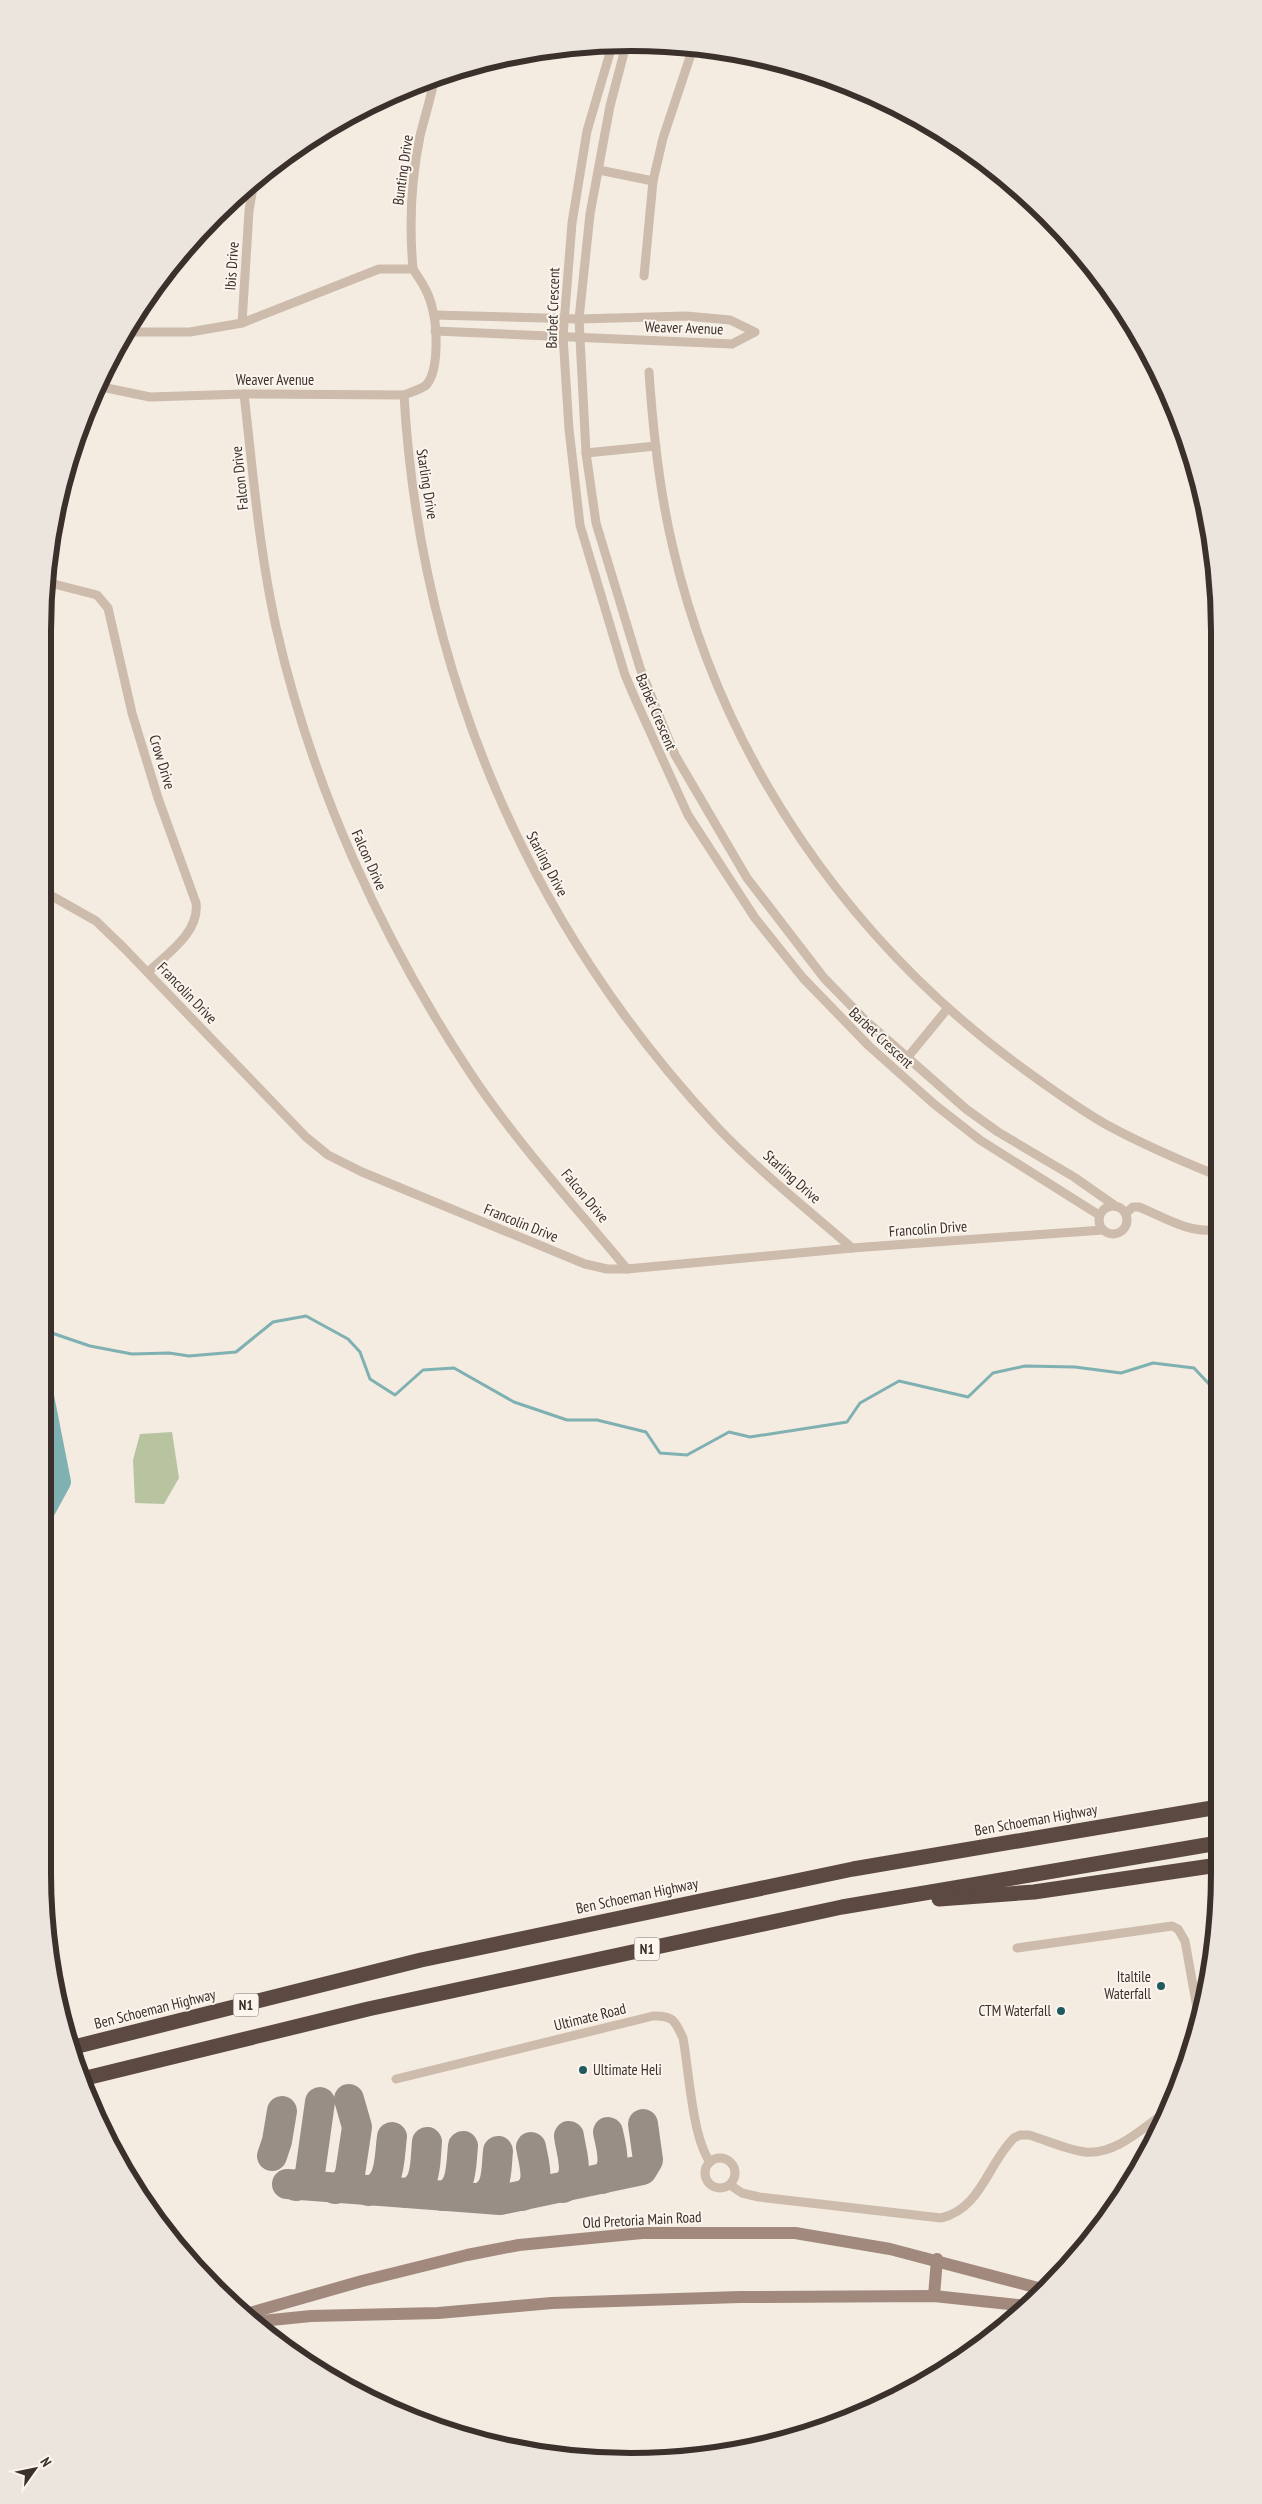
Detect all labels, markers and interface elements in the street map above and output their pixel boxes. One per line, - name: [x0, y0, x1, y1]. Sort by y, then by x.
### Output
- street label: Bunting Drive: [388, 133, 417, 206]
- street label: Ibis Drive: [220, 241, 243, 291]
- street label: Barbet Crescent: [542, 267, 563, 349]
- street label: Weaver Avenue: [644, 317, 724, 338]
- street label: Weaver Avenue: [236, 370, 314, 389]
- street label: Falcon Drive: [227, 445, 252, 511]
- street label: Starling Drive: [413, 447, 442, 520]
- street label: Barbet Crescent: [632, 671, 681, 753]
- street label: Crow Drive: [145, 732, 180, 791]
- street label: Falcon Drive: [348, 827, 391, 893]
- street label: Starling Drive: [522, 828, 572, 900]
- street label: Francolin Drive: [153, 958, 221, 1027]
- street label: Barbet Crescent: [845, 1003, 918, 1072]
- street label: Starling Drive: [760, 1146, 825, 1207]
- street label: Falcon Drive: [557, 1165, 613, 1226]
- street label: Francolin Drive: [481, 1199, 561, 1246]
- street label: Francolin Drive: [888, 1216, 968, 1241]
- street label: Ben Schoeman Highway: [973, 1799, 1099, 1840]
- street label: Ben Schoeman Highway: [574, 1873, 700, 1918]
- road number: N1: [634, 1938, 660, 1960]
- place label: Italtile Waterfall: [1104, 1967, 1151, 2003]
- marker: Italtile Waterfall: [1155, 1980, 1167, 1992]
- street label: Ben Schoeman Highway: [92, 1984, 218, 2033]
- road number: N1: [234, 1994, 258, 2016]
- street label: Ultimate Road: [552, 1998, 628, 2035]
- place label: CTM Waterfall: [979, 2001, 1052, 2020]
- marker: CTM Waterfall: [1055, 2005, 1067, 2017]
- place label: Ultimate Heli: [593, 2060, 662, 2079]
- marker: Ultimate Heli: [577, 2064, 589, 2076]
- street label: Old Pretoria Main Road: [582, 2207, 702, 2232]
- north arrow: [10, 2444, 60, 2494]
- text: N: [36, 2454, 56, 2470]

